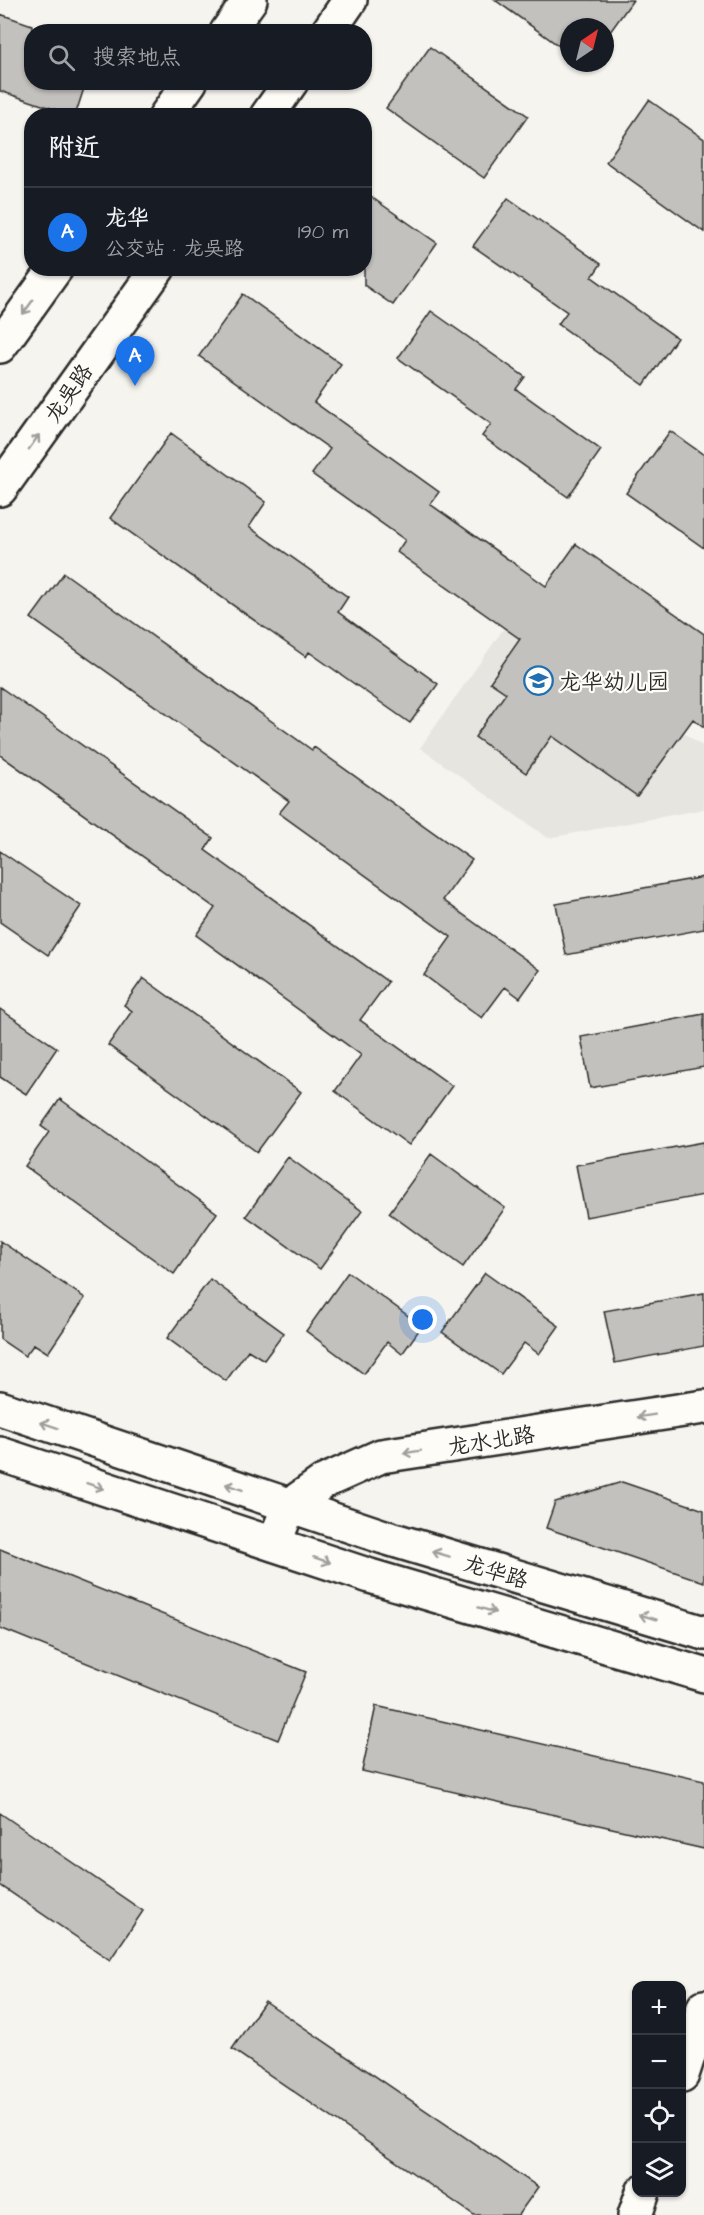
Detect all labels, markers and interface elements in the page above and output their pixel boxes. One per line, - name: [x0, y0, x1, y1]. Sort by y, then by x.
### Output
- north arrow: [560, 18, 614, 72]
- search box: [24, 24, 372, 90]
- icon: search: [45, 41, 78, 74]
- text: 搜索地点: [93, 42, 181, 73]
- text: 附近: [48, 130, 100, 166]
- text: 龙华: [105, 203, 149, 234]
- text: A: [61, 218, 74, 246]
- text: 190 m: [298, 218, 348, 246]
- text: 公交站 · 龙吴路: [105, 235, 244, 263]
- one-way arrow: [22, 299, 34, 315]
- pin: A: [116, 336, 154, 386]
- street label: 龙吴路: [38, 358, 101, 430]
- one-way arrow: [28, 434, 40, 450]
- school or university icon: 龙华幼儿园: [522, 665, 554, 697]
- place label: 龙华幼儿园: [559, 667, 669, 698]
- your location: [408, 1305, 437, 1334]
- one-way arrow: [637, 1410, 657, 1421]
- one-way arrow: [40, 1418, 59, 1429]
- street label: 龙水北路: [445, 1419, 537, 1464]
- one-way arrow: [402, 1446, 422, 1457]
- one-way arrow: [86, 1481, 104, 1492]
- one-way arrow: [225, 1481, 244, 1492]
- one-way arrow: [432, 1548, 451, 1559]
- street label: 龙华路: [459, 1548, 532, 1597]
- one-way arrow: [312, 1555, 331, 1566]
- one-way arrow: [477, 1605, 496, 1616]
- one-way arrow: [639, 1611, 658, 1622]
- map controls: [632, 1981, 686, 2197]
- button: +: [632, 1981, 686, 2035]
- button: −: [632, 2035, 686, 2089]
- button: locate: [632, 2089, 686, 2143]
- button: layers: [632, 2143, 686, 2197]

